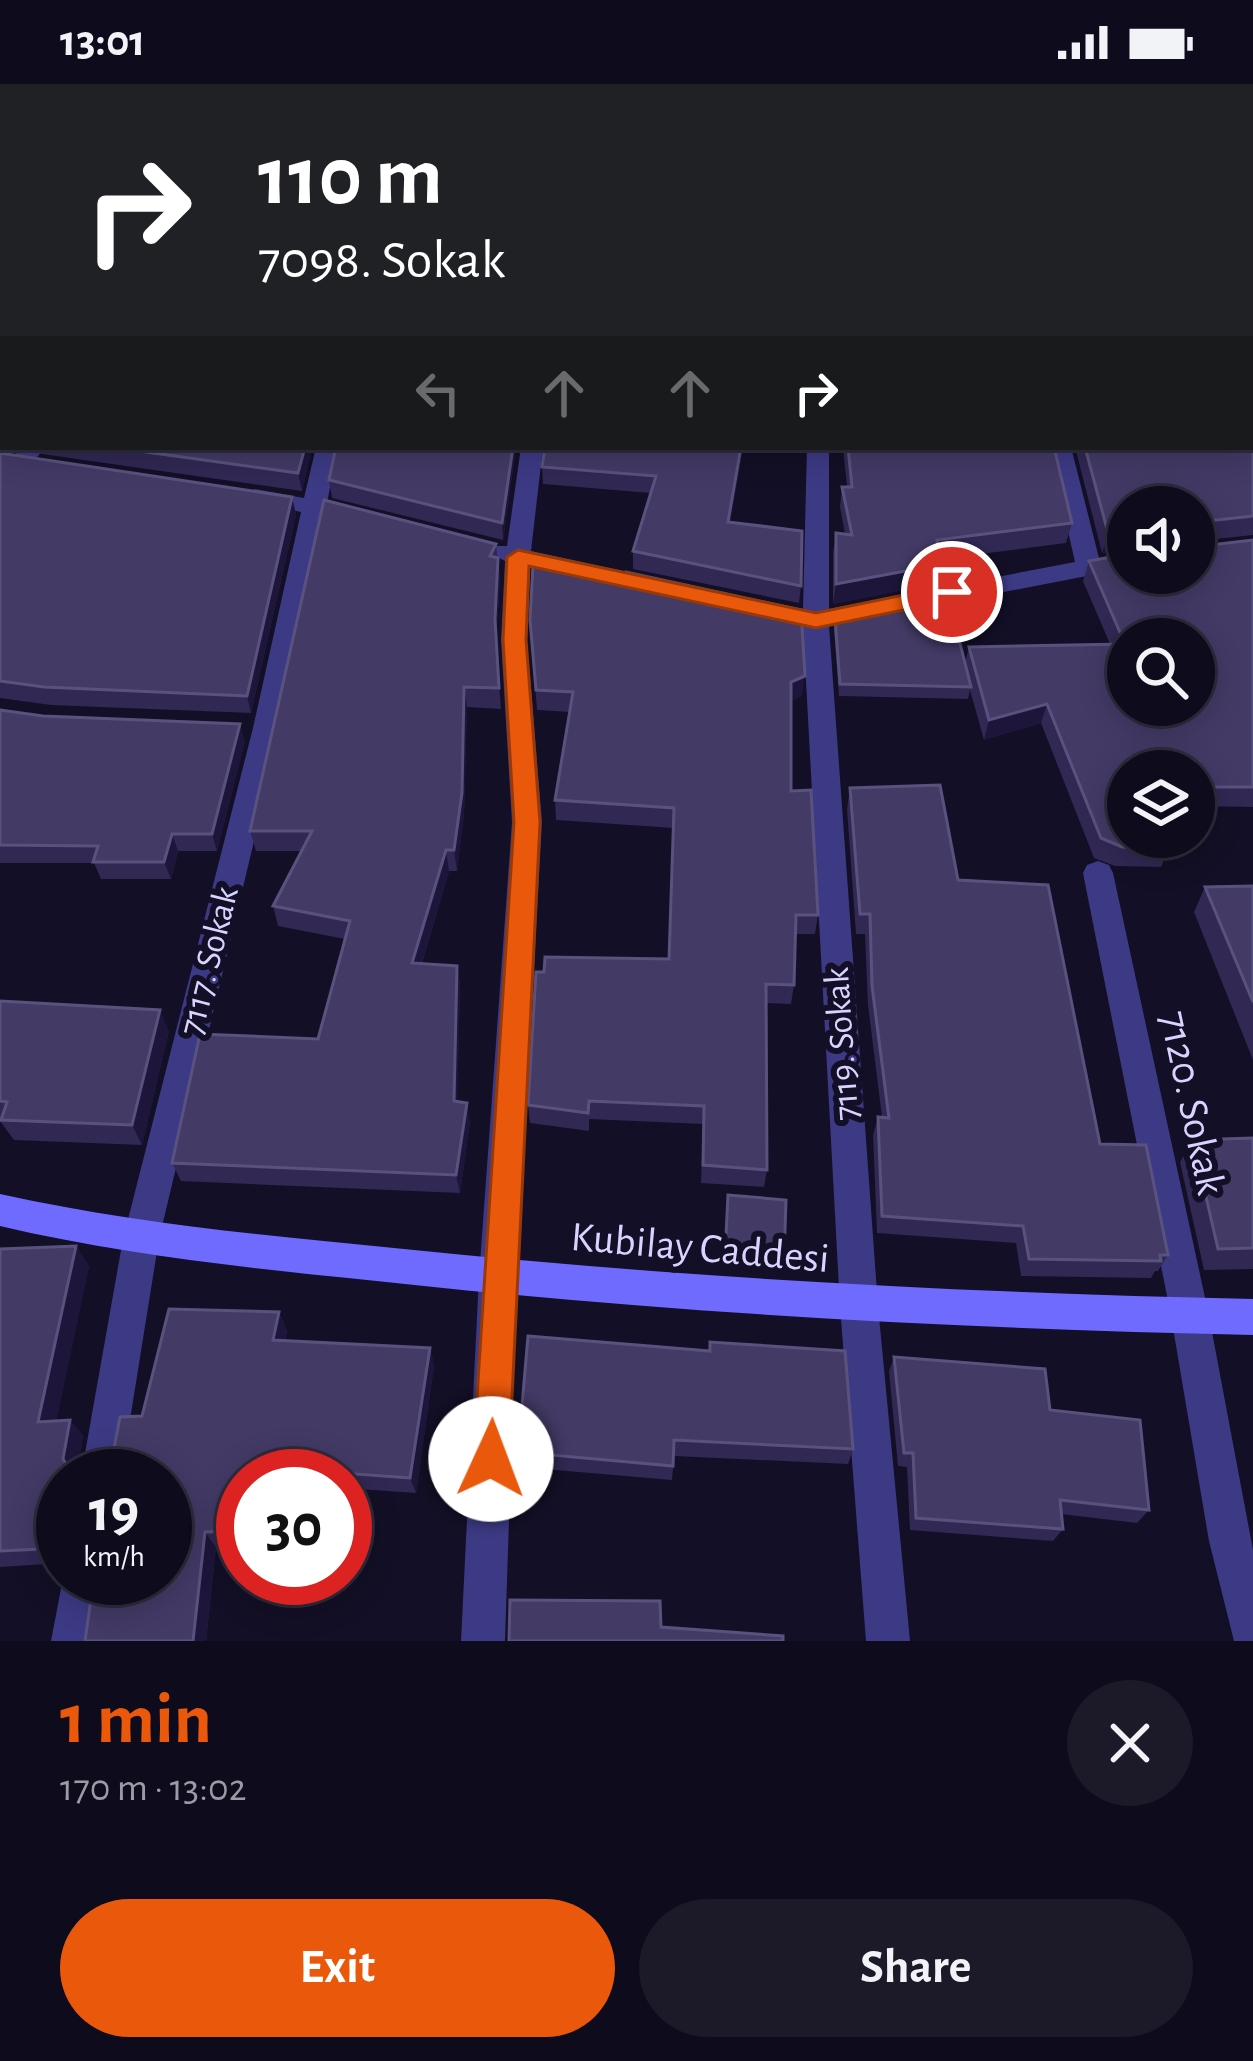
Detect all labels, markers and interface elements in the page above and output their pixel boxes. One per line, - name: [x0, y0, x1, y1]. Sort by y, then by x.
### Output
- text: 13:01: [60, 19, 146, 64]
- icon: right: [60, 132, 216, 288]
- text: 110 m: [258, 136, 443, 220]
- text: 7098. Sokak: [258, 234, 505, 288]
- icon: left: [405, 360, 471, 426]
- icon: ahead: [531, 360, 597, 426]
- icon: ahead: [657, 360, 723, 426]
- icon: right: [783, 360, 849, 426]
- map controls: [1107, 486, 1215, 858]
- button: sound: [1107, 486, 1215, 594]
- pin: [901, 541, 1003, 643]
- icon: arrive: [919, 559, 985, 625]
- button: search: [1107, 618, 1215, 726]
- button: layers: [1107, 750, 1215, 858]
- street label: 7117. Sokak: [173, 882, 245, 1039]
- street label: 7119. Sokak: [819, 966, 865, 1122]
- street label: 7120. Sokak: [1152, 1008, 1232, 1198]
- street label: Kubilay Caddesi: [569, 1216, 831, 1280]
- position arrow: [428, 1396, 554, 1522]
- speed limit sign: 30: [216, 1449, 372, 1605]
- text: 19: [89, 1482, 139, 1542]
- text: km/h: [83, 1542, 145, 1572]
- button: close: [1067, 1680, 1193, 1806]
- text: 1 min: [60, 1684, 212, 1756]
- text: 170 m · 13:02: [60, 1769, 246, 1808]
- button: Exit: [60, 1899, 615, 2037]
- button: Share: [639, 1899, 1193, 2037]

